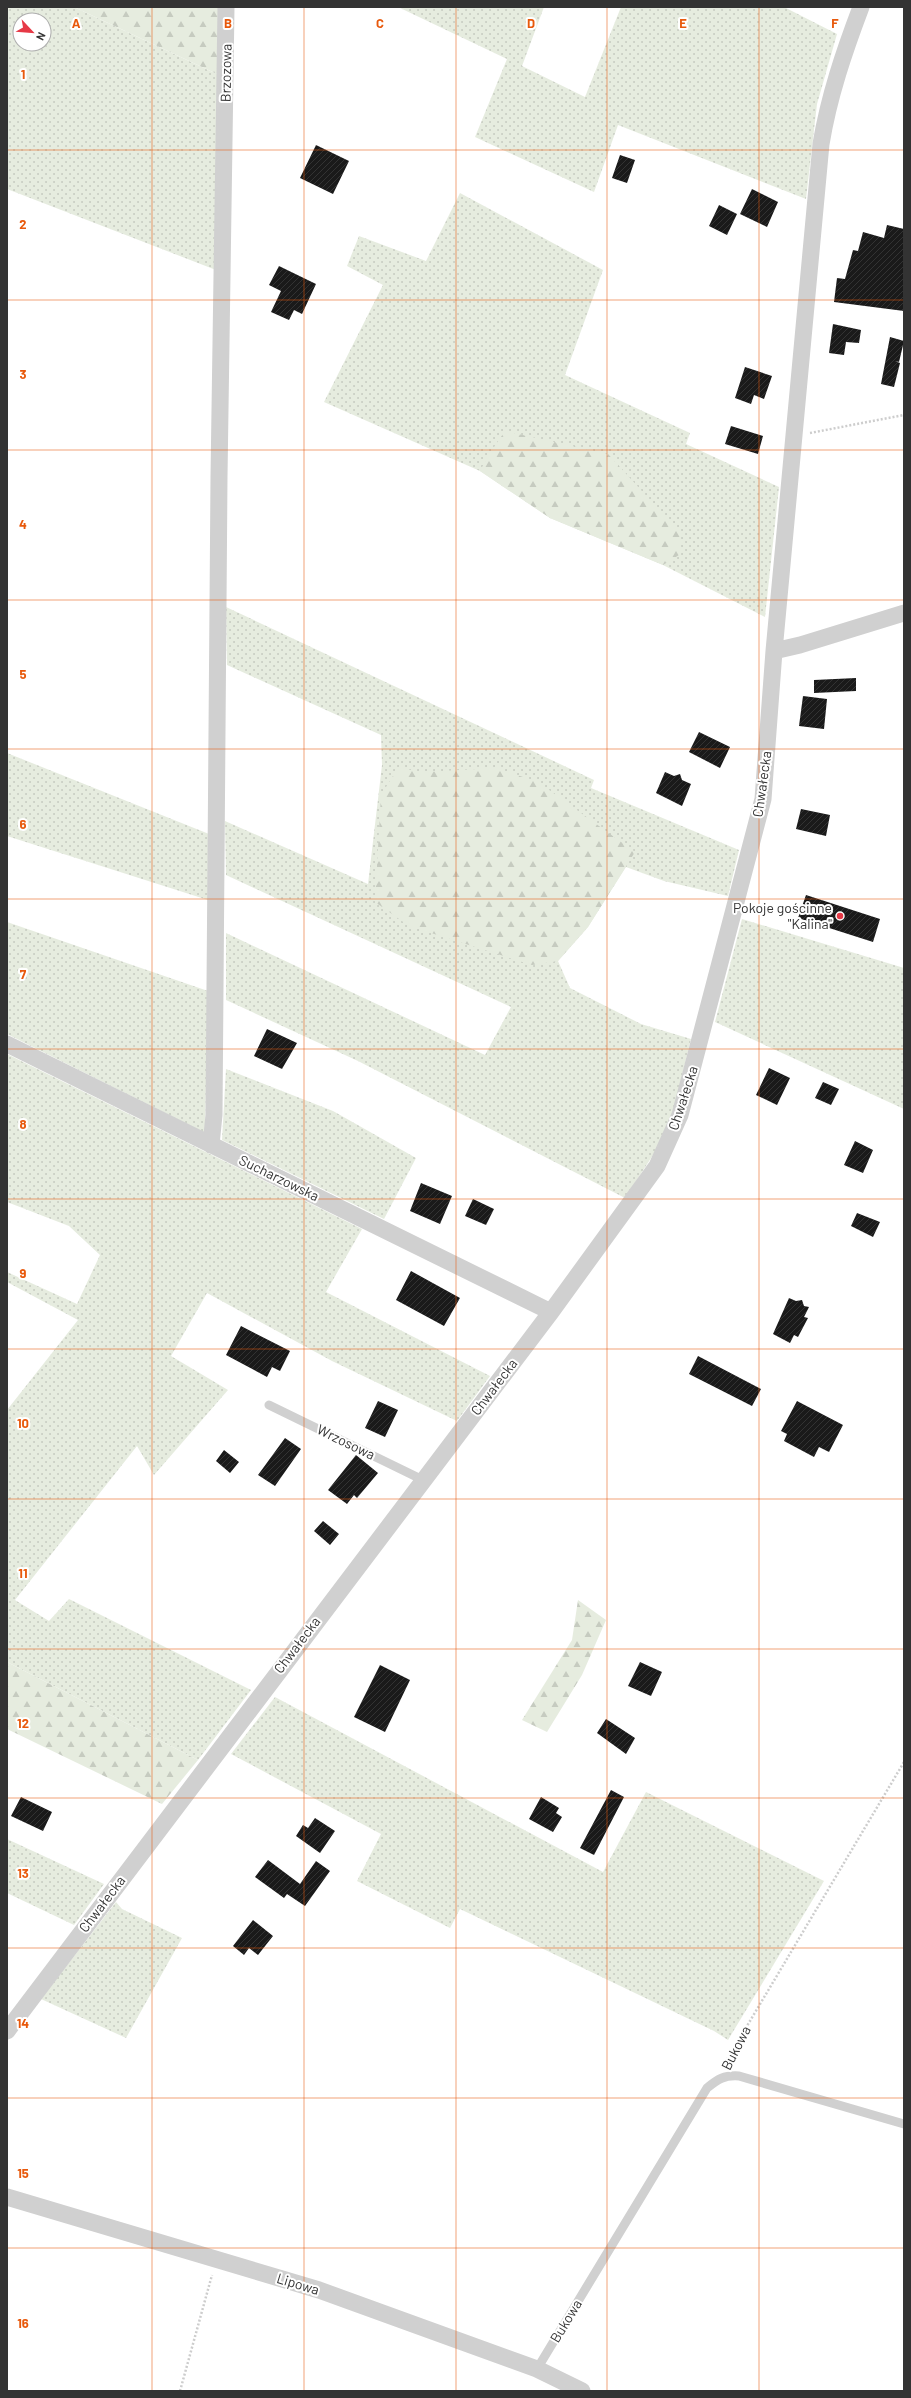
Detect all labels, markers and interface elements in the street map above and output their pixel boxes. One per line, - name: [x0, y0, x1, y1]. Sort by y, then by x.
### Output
- north arrow: [12, 12, 52, 52]
- text: A: [72, 15, 81, 31]
- text: B: [224, 15, 232, 31]
- text: C: [376, 15, 384, 31]
- text: D: [527, 15, 535, 31]
- text: E: [679, 15, 687, 31]
- text: F: [831, 15, 839, 31]
- text: N: [34, 30, 49, 43]
- street label: Brzozowa: [216, 44, 235, 102]
- text: 1: [21, 66, 25, 82]
- text: 2: [19, 216, 27, 232]
- text: 3: [19, 366, 27, 382]
- text: 4: [19, 516, 27, 532]
- text: 5: [19, 666, 27, 682]
- street label: Chwałecka: [748, 750, 775, 818]
- text: 6: [20, 816, 27, 832]
- place label: Pokoje gościnne "Kalina": [733, 899, 832, 932]
- marker: Pokoje gościnne "Kalina": [835, 911, 845, 921]
- text: 7: [20, 966, 27, 982]
- street label: Chwałecka: [664, 1064, 701, 1132]
- text: 8: [19, 1116, 27, 1132]
- street label: Sucharzowska: [236, 1151, 322, 1204]
- text: 9: [20, 1265, 27, 1281]
- street label: Chwałecka: [467, 1355, 520, 1418]
- text: 10: [17, 1415, 29, 1431]
- street label: Wrzosowa: [314, 1420, 378, 1463]
- text: 11: [18, 1565, 28, 1581]
- street label: Chwałecka: [270, 1613, 323, 1676]
- text: 12: [17, 1715, 29, 1731]
- text: 13: [17, 1865, 29, 1881]
- street label: Chwałecka: [75, 1872, 128, 1935]
- text: 14: [17, 2015, 29, 2031]
- street label: Bukowa: [717, 2023, 754, 2073]
- text: 15: [17, 2165, 29, 2181]
- street label: Lipowa: [275, 2269, 321, 2298]
- street label: Bukowa: [546, 2296, 585, 2345]
- text: 16: [17, 2315, 29, 2331]

